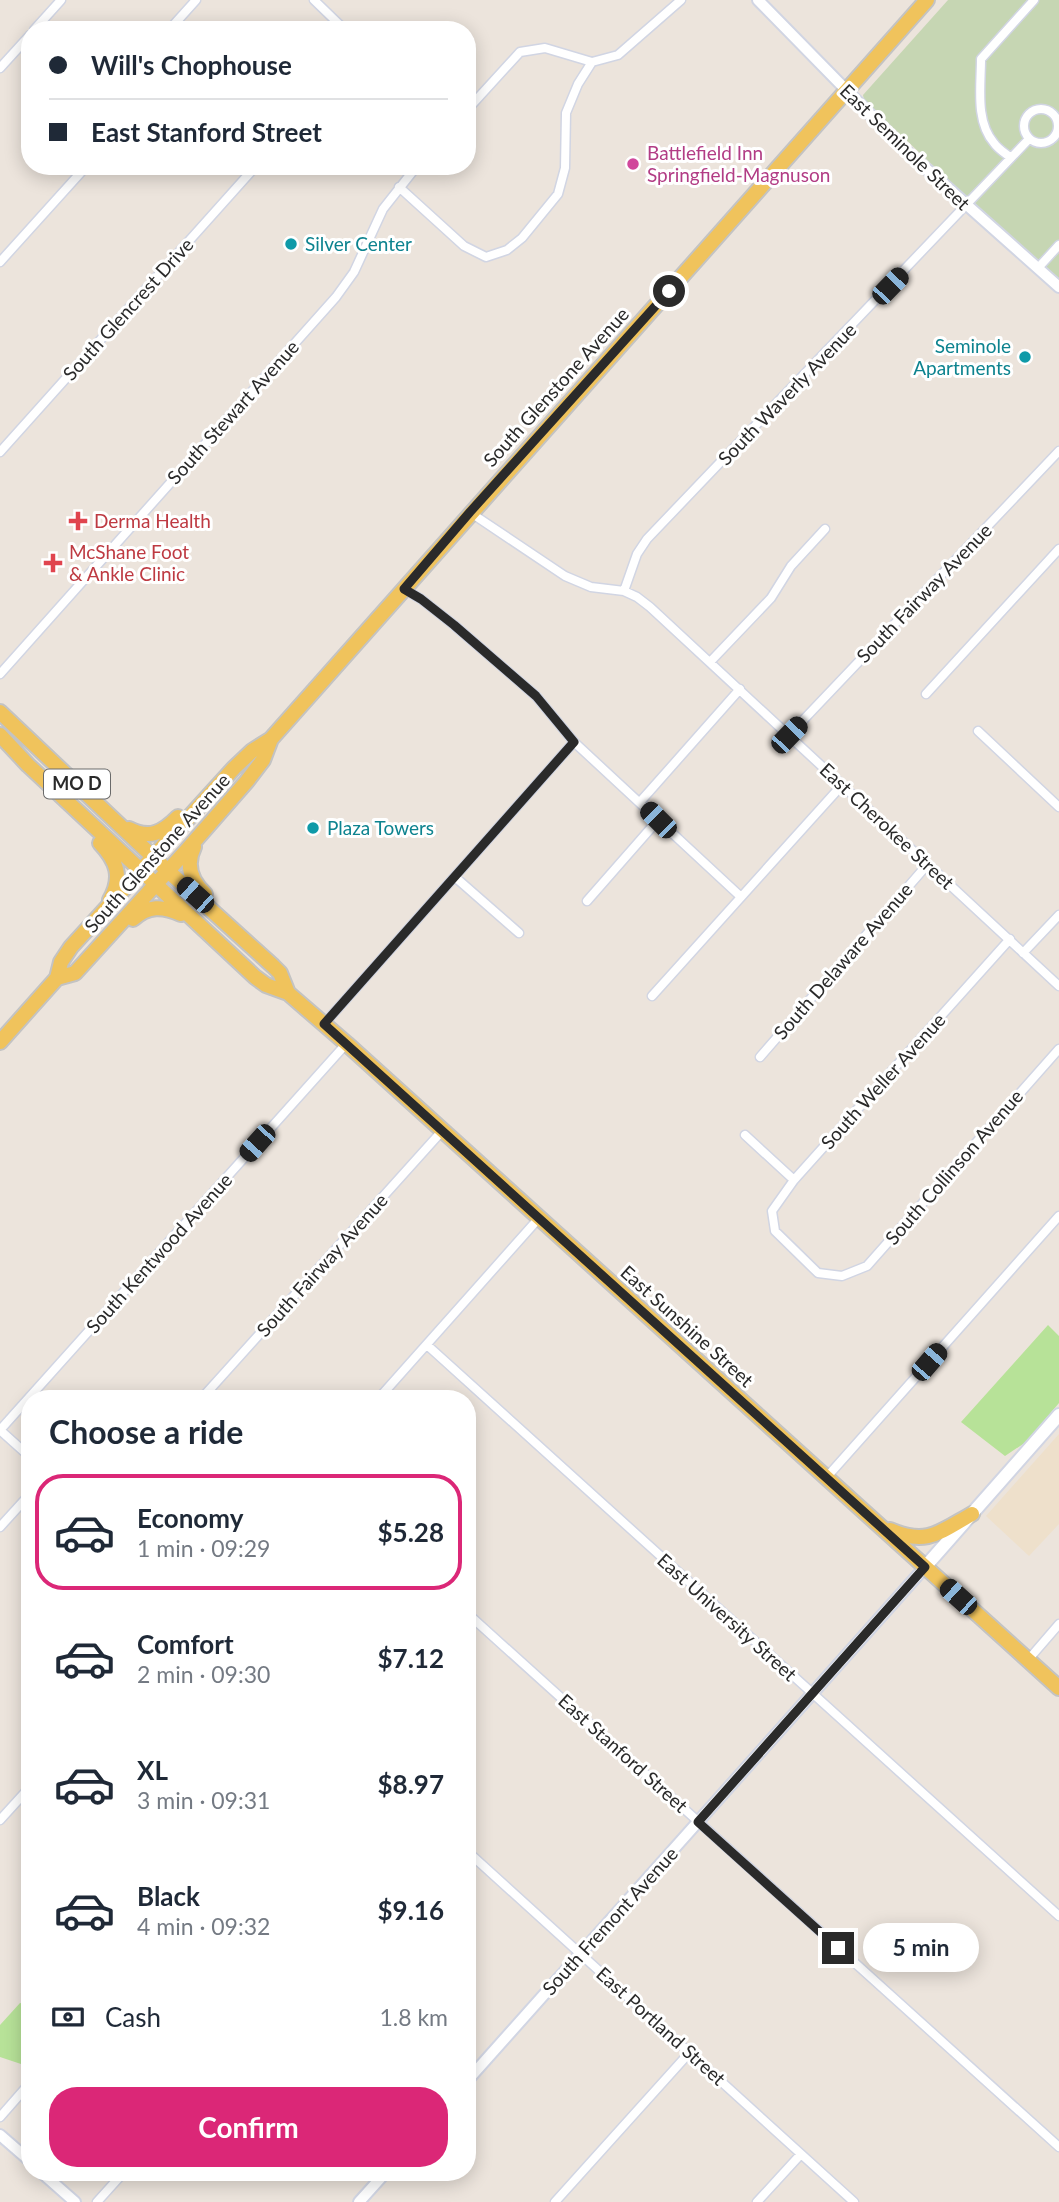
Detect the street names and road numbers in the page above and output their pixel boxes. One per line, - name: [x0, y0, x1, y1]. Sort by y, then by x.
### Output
- street label: East Seminole Street: [836, 79, 975, 215]
- street label: South Glencrest Drive: [58, 233, 198, 385]
- street label: South Glenstone Avenue: [478, 302, 633, 471]
- street label: South Waverly Avenue: [713, 318, 861, 470]
- street label: South Stewart Avenue: [162, 335, 303, 488]
- street label: South Fairway Avenue: [851, 518, 996, 667]
- street label: East Cherokee Street: [816, 758, 959, 894]
- street label: South Glenstone Avenue: [79, 768, 234, 937]
- road number: MO D: [44, 770, 110, 798]
- street label: South Delaware Avenue: [768, 878, 917, 1044]
- street label: South Weller Avenue: [816, 1008, 950, 1153]
- street label: South Collinson Avenue: [880, 1084, 1027, 1249]
- street label: South Kentwood Avenue: [81, 1168, 236, 1337]
- street label: South Fairway Avenue: [251, 1188, 392, 1341]
- street label: East Sunshine Street: [616, 1260, 758, 1391]
- street label: East University Street: [653, 1548, 802, 1685]
- street label: East Stanford Street: [554, 1689, 693, 1817]
- street label: South Fremont Avenue: [537, 1842, 682, 1999]
- street label: East Portland Street: [592, 1962, 731, 2090]

